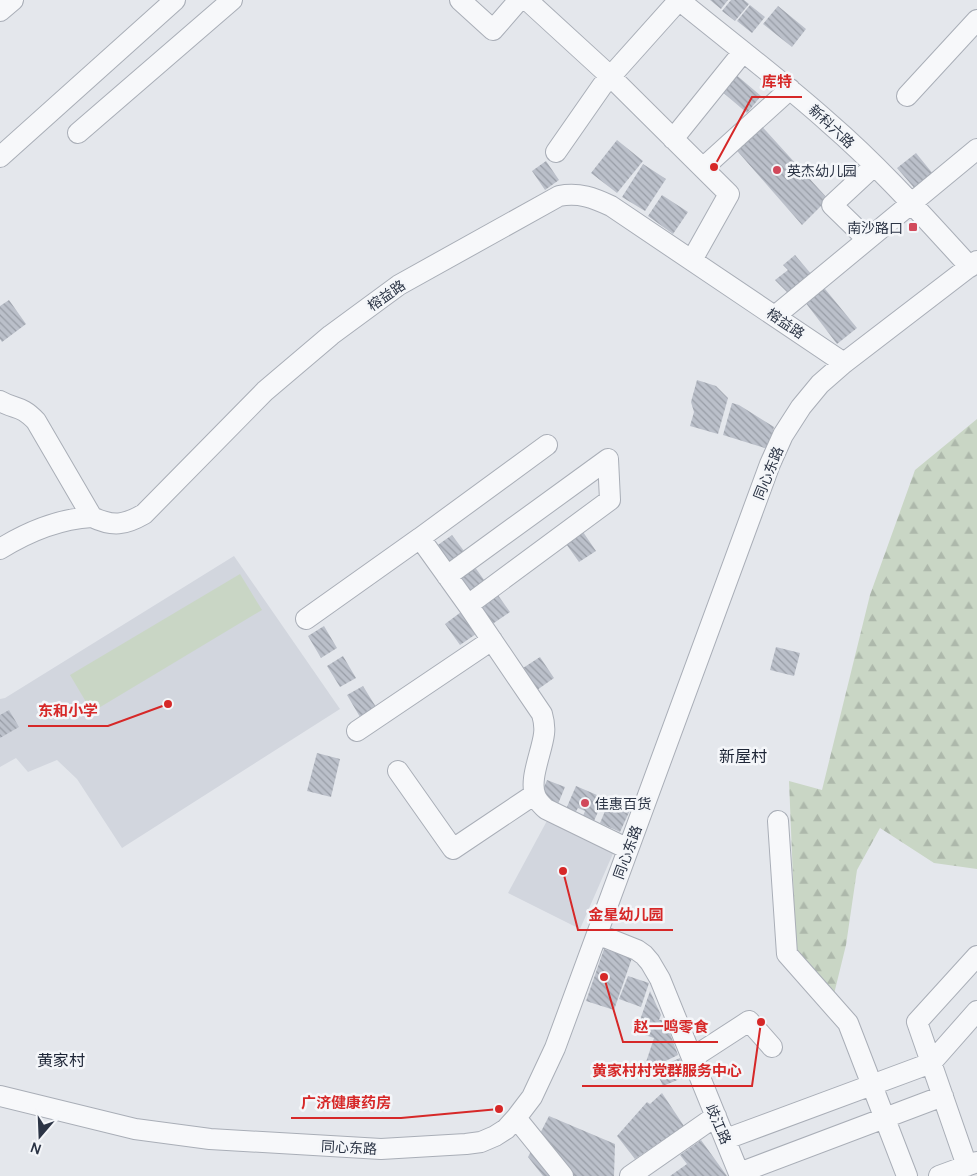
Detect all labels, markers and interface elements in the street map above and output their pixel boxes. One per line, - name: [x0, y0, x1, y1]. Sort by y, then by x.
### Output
- callout: 库特: [752, 67, 802, 97]
- text: 库特: [762, 71, 792, 92]
- street label: 新科六路: [805, 100, 859, 152]
- place label: 英杰幼儿园: [787, 161, 857, 180]
- marker: 英杰幼儿园: [771, 164, 783, 176]
- place label: 南沙路口: [847, 218, 903, 237]
- marker: 南沙路口: [907, 221, 919, 233]
- street label: 榕益路: [363, 275, 409, 315]
- street label: 榕益路: [763, 303, 809, 343]
- street label: 同心东路: [749, 443, 787, 503]
- callout: 东和小学: [28, 696, 108, 726]
- text: 东和小学: [38, 700, 98, 721]
- district label: 新屋村: [719, 745, 767, 767]
- place label: 佳惠百货: [595, 794, 651, 813]
- marker: 佳惠百货: [579, 797, 591, 809]
- street label: 同心东路: [608, 822, 646, 882]
- callout: 金星幼儿园: [578, 900, 673, 930]
- text: 金星幼儿园: [588, 904, 664, 925]
- callout: 赵一鸣零食: [623, 1012, 718, 1042]
- text: 赵一鸣零食: [633, 1016, 709, 1037]
- district label: 黄家村: [37, 1049, 85, 1071]
- callout: 黄家村村党群服务中心: [582, 1056, 752, 1086]
- text: 黄家村村党群服务中心: [592, 1060, 742, 1081]
- callout: 广济健康药房: [291, 1088, 401, 1118]
- text: 广济健康药房: [301, 1092, 391, 1113]
- street label: 歧江路: [702, 1101, 736, 1147]
- north arrow: [15, 1111, 65, 1161]
- street label: 同心东路: [321, 1136, 377, 1158]
- text: N: [28, 1138, 43, 1159]

